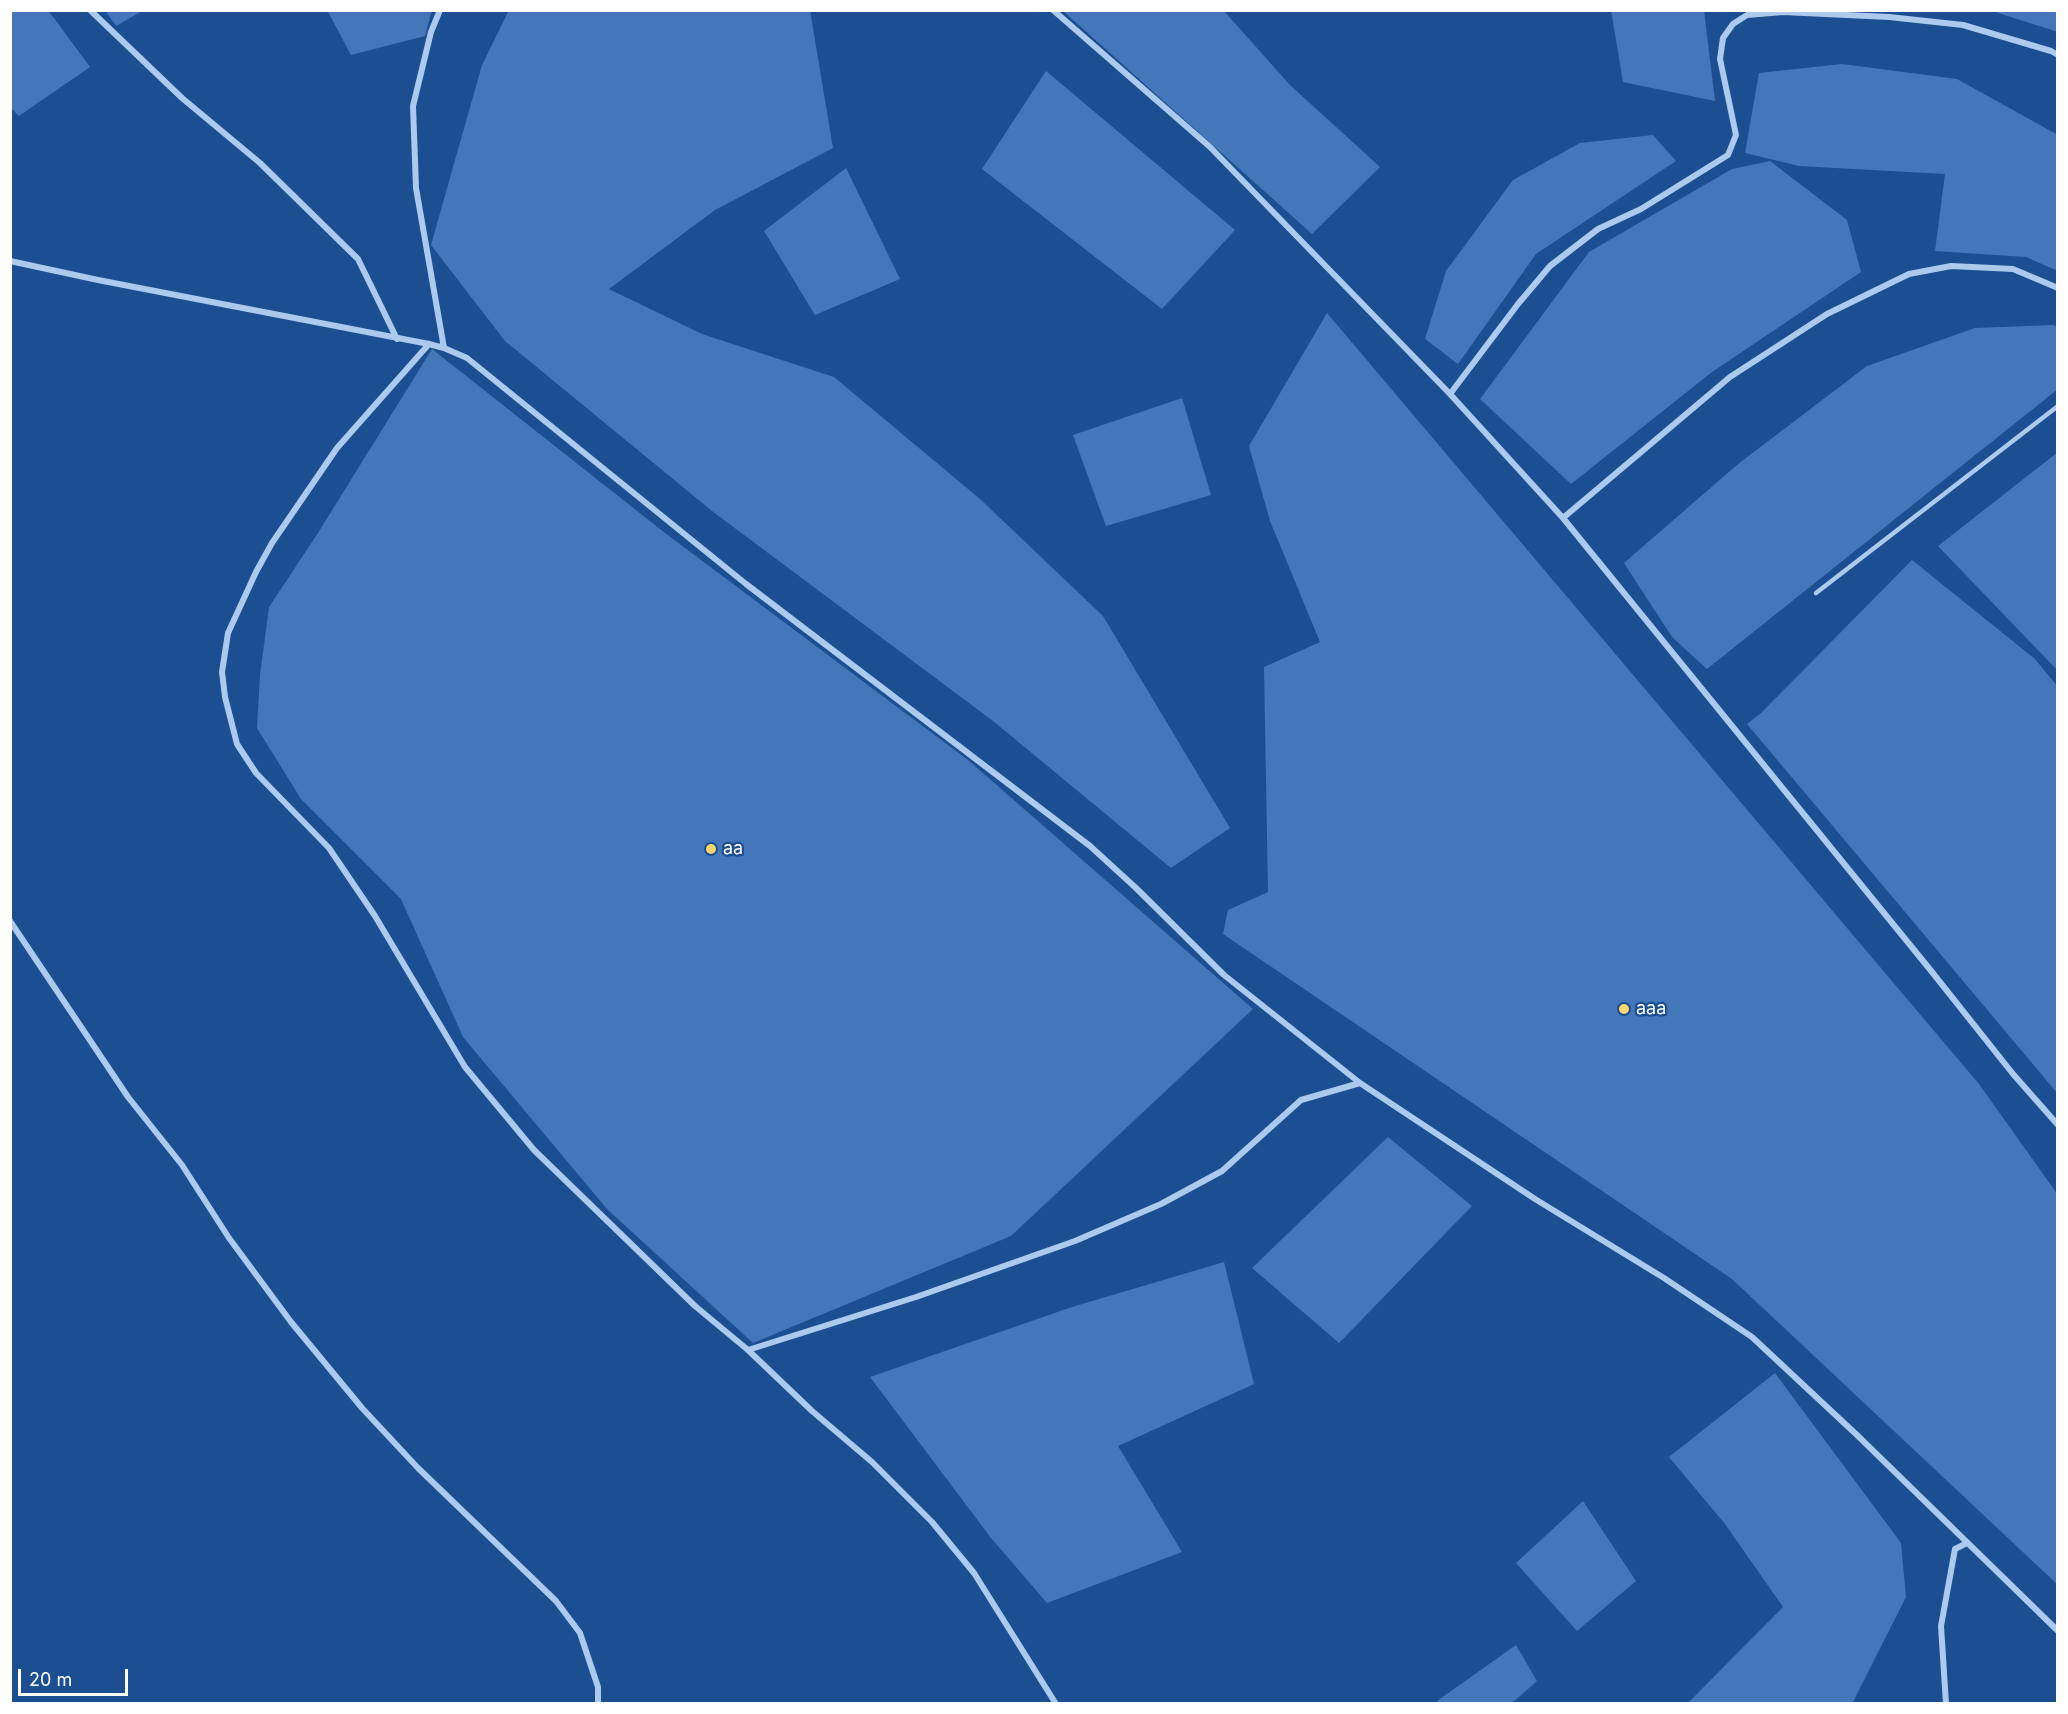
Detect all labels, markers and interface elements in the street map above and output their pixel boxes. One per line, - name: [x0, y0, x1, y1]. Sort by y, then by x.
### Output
- place label: aa: [723, 838, 743, 860]
- marker: aa: [704, 842, 718, 856]
- place label: aaa: [1636, 998, 1666, 1020]
- marker: aaa: [1617, 1002, 1631, 1016]
- scale bar: [21, 1657, 130, 1695]
- text: 20 m: [29, 1669, 72, 1690]

